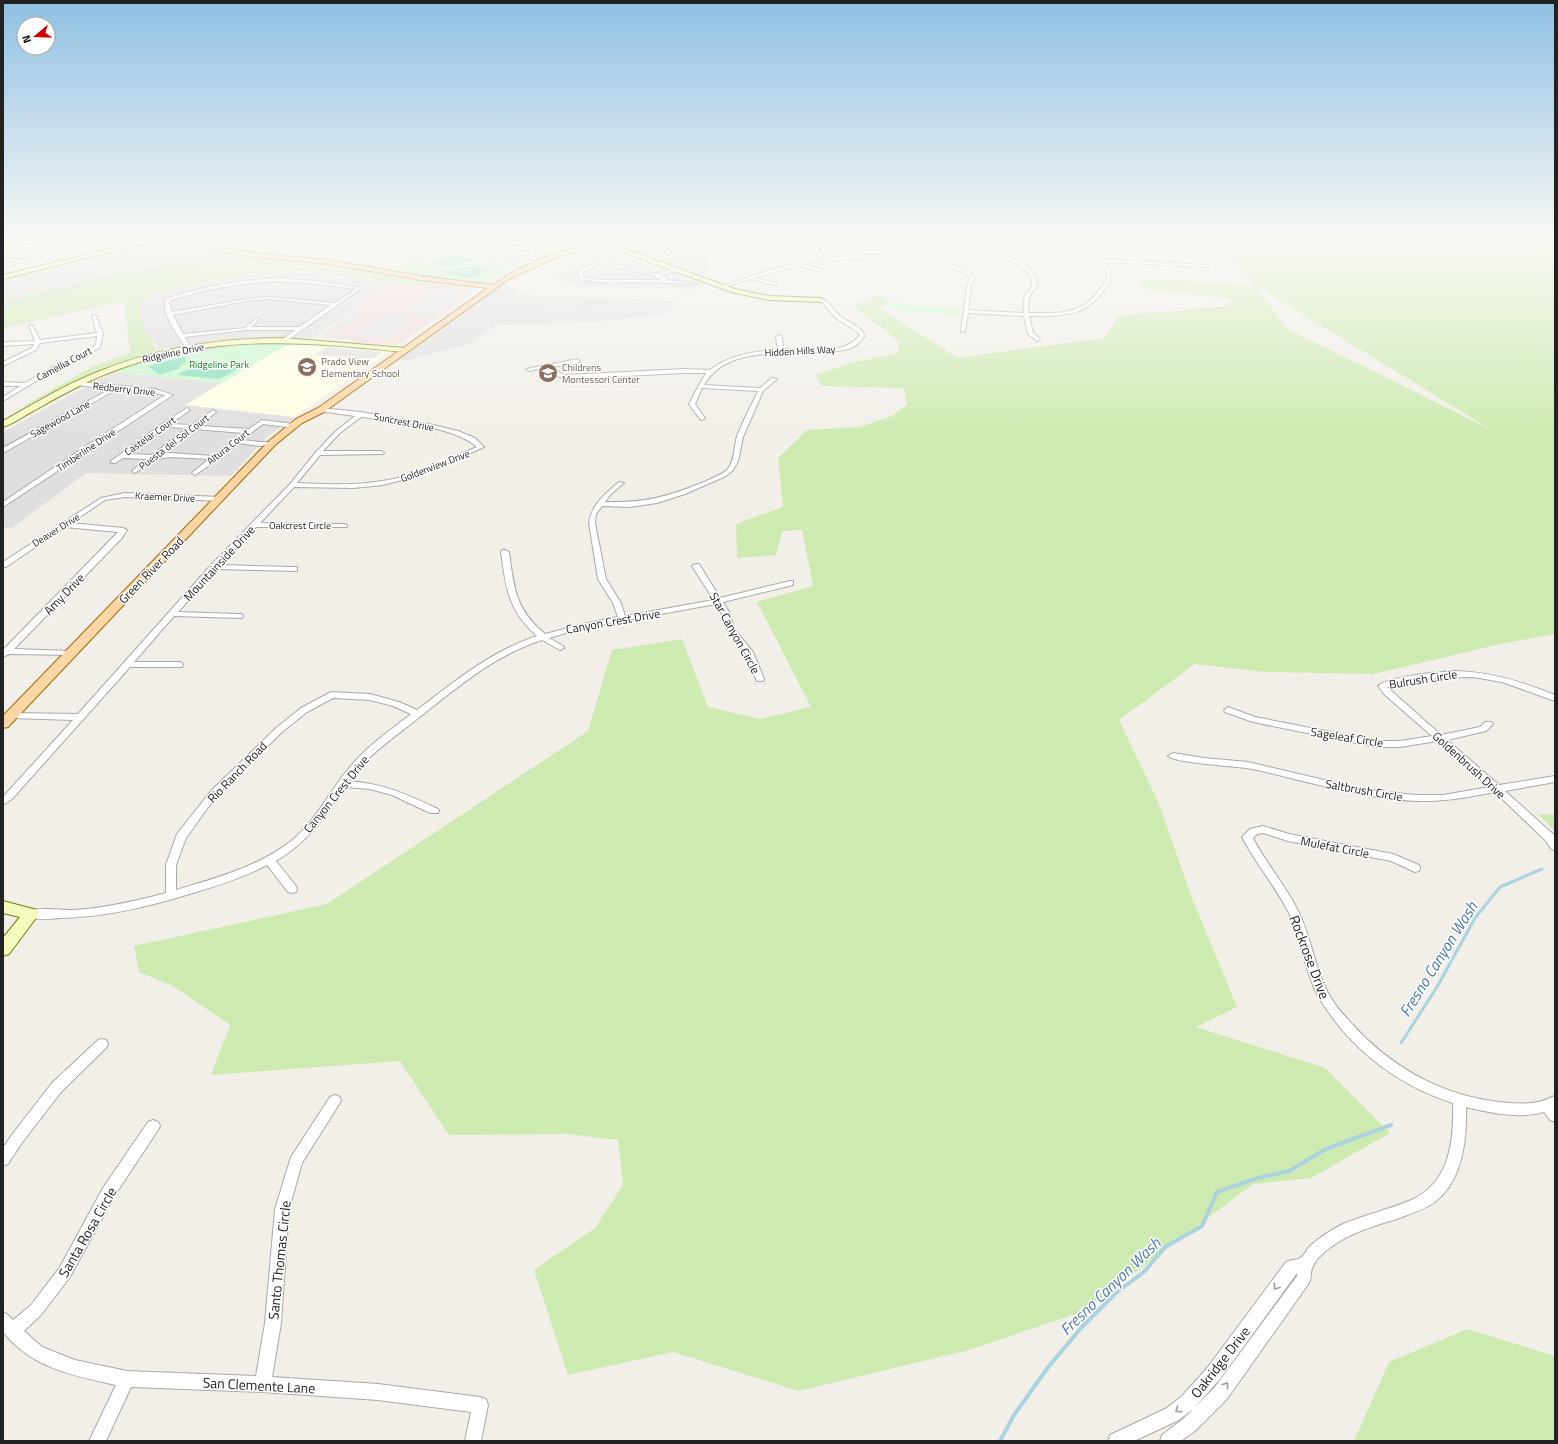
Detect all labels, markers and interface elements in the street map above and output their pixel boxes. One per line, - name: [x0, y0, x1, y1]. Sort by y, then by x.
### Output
- north arrow: [16, 16, 56, 56]
- text: N: [18, 33, 35, 45]
- street label: Ridgeline Drive: [141, 339, 205, 367]
- street label: Hidden Hills Way: [764, 342, 836, 360]
- street label: Camellia Court: [34, 343, 95, 385]
- place label: Prado View Elementary School: [321, 354, 400, 381]
- school or university icon: Prado View Elementary School: [296, 356, 318, 378]
- park label: Ridgeline Park: [189, 357, 249, 372]
- place label: Childrens Montessori Center: [562, 360, 640, 387]
- school or university icon: Childrens Montessori Center: [537, 362, 559, 384]
- street label: Redberry Drive: [92, 378, 156, 400]
- street label: Sagewood Lane: [27, 396, 93, 442]
- street label: Suncrest Drive: [373, 409, 435, 435]
- street label: Puesta del Sol Court: [136, 410, 213, 473]
- street label: Castelar Court: [121, 413, 179, 459]
- street label: Timberline Drive: [53, 425, 119, 475]
- street label: Altura Court: [203, 425, 253, 469]
- street label: Goldenview Drive: [398, 446, 472, 486]
- street label: Kraemer Drive: [135, 488, 195, 506]
- street label: Deaver Drive: [29, 509, 83, 551]
- street label: Oakcrest Circle: [269, 518, 331, 533]
- street label: Mountainside Drive: [179, 521, 259, 605]
- street label: Green River Road: [114, 532, 188, 608]
- street label: Amy Drive: [39, 569, 89, 619]
- street label: Star Canyon Circle: [705, 589, 765, 677]
- street label: Canyon Crest Drive: [564, 603, 662, 639]
- street label: Bulrush Circle: [1387, 664, 1459, 694]
- street label: Sageleaf Circle: [1309, 722, 1385, 752]
- street label: Goldenbrush Drive: [1428, 727, 1510, 803]
- street label: Rio Ranch Road: [203, 737, 271, 807]
- street label: Canyon Crest Drive: [299, 751, 373, 837]
- street label: Saltbrush Circle: [1324, 774, 1404, 806]
- street label: Mulefat Circle: [1299, 831, 1371, 863]
- water label: Fresno Canyon Wash: [1393, 896, 1484, 1021]
- street label: Rockrose Drive: [1284, 912, 1336, 1002]
- street label: Santa Rosa Circle: [53, 1183, 121, 1281]
- street label: Santo Thomas Circle: [262, 1199, 296, 1321]
- water label: Fresno Canyon Wash: [1054, 1231, 1167, 1340]
- one-way arrow: [1273, 1283, 1281, 1290]
- street label: Oakridge Drive: [1185, 1322, 1255, 1402]
- street label: San Clemente Lane: [202, 1372, 316, 1398]
- one-way arrow: [1221, 1383, 1228, 1390]
- one-way arrow: [1175, 1405, 1182, 1412]

